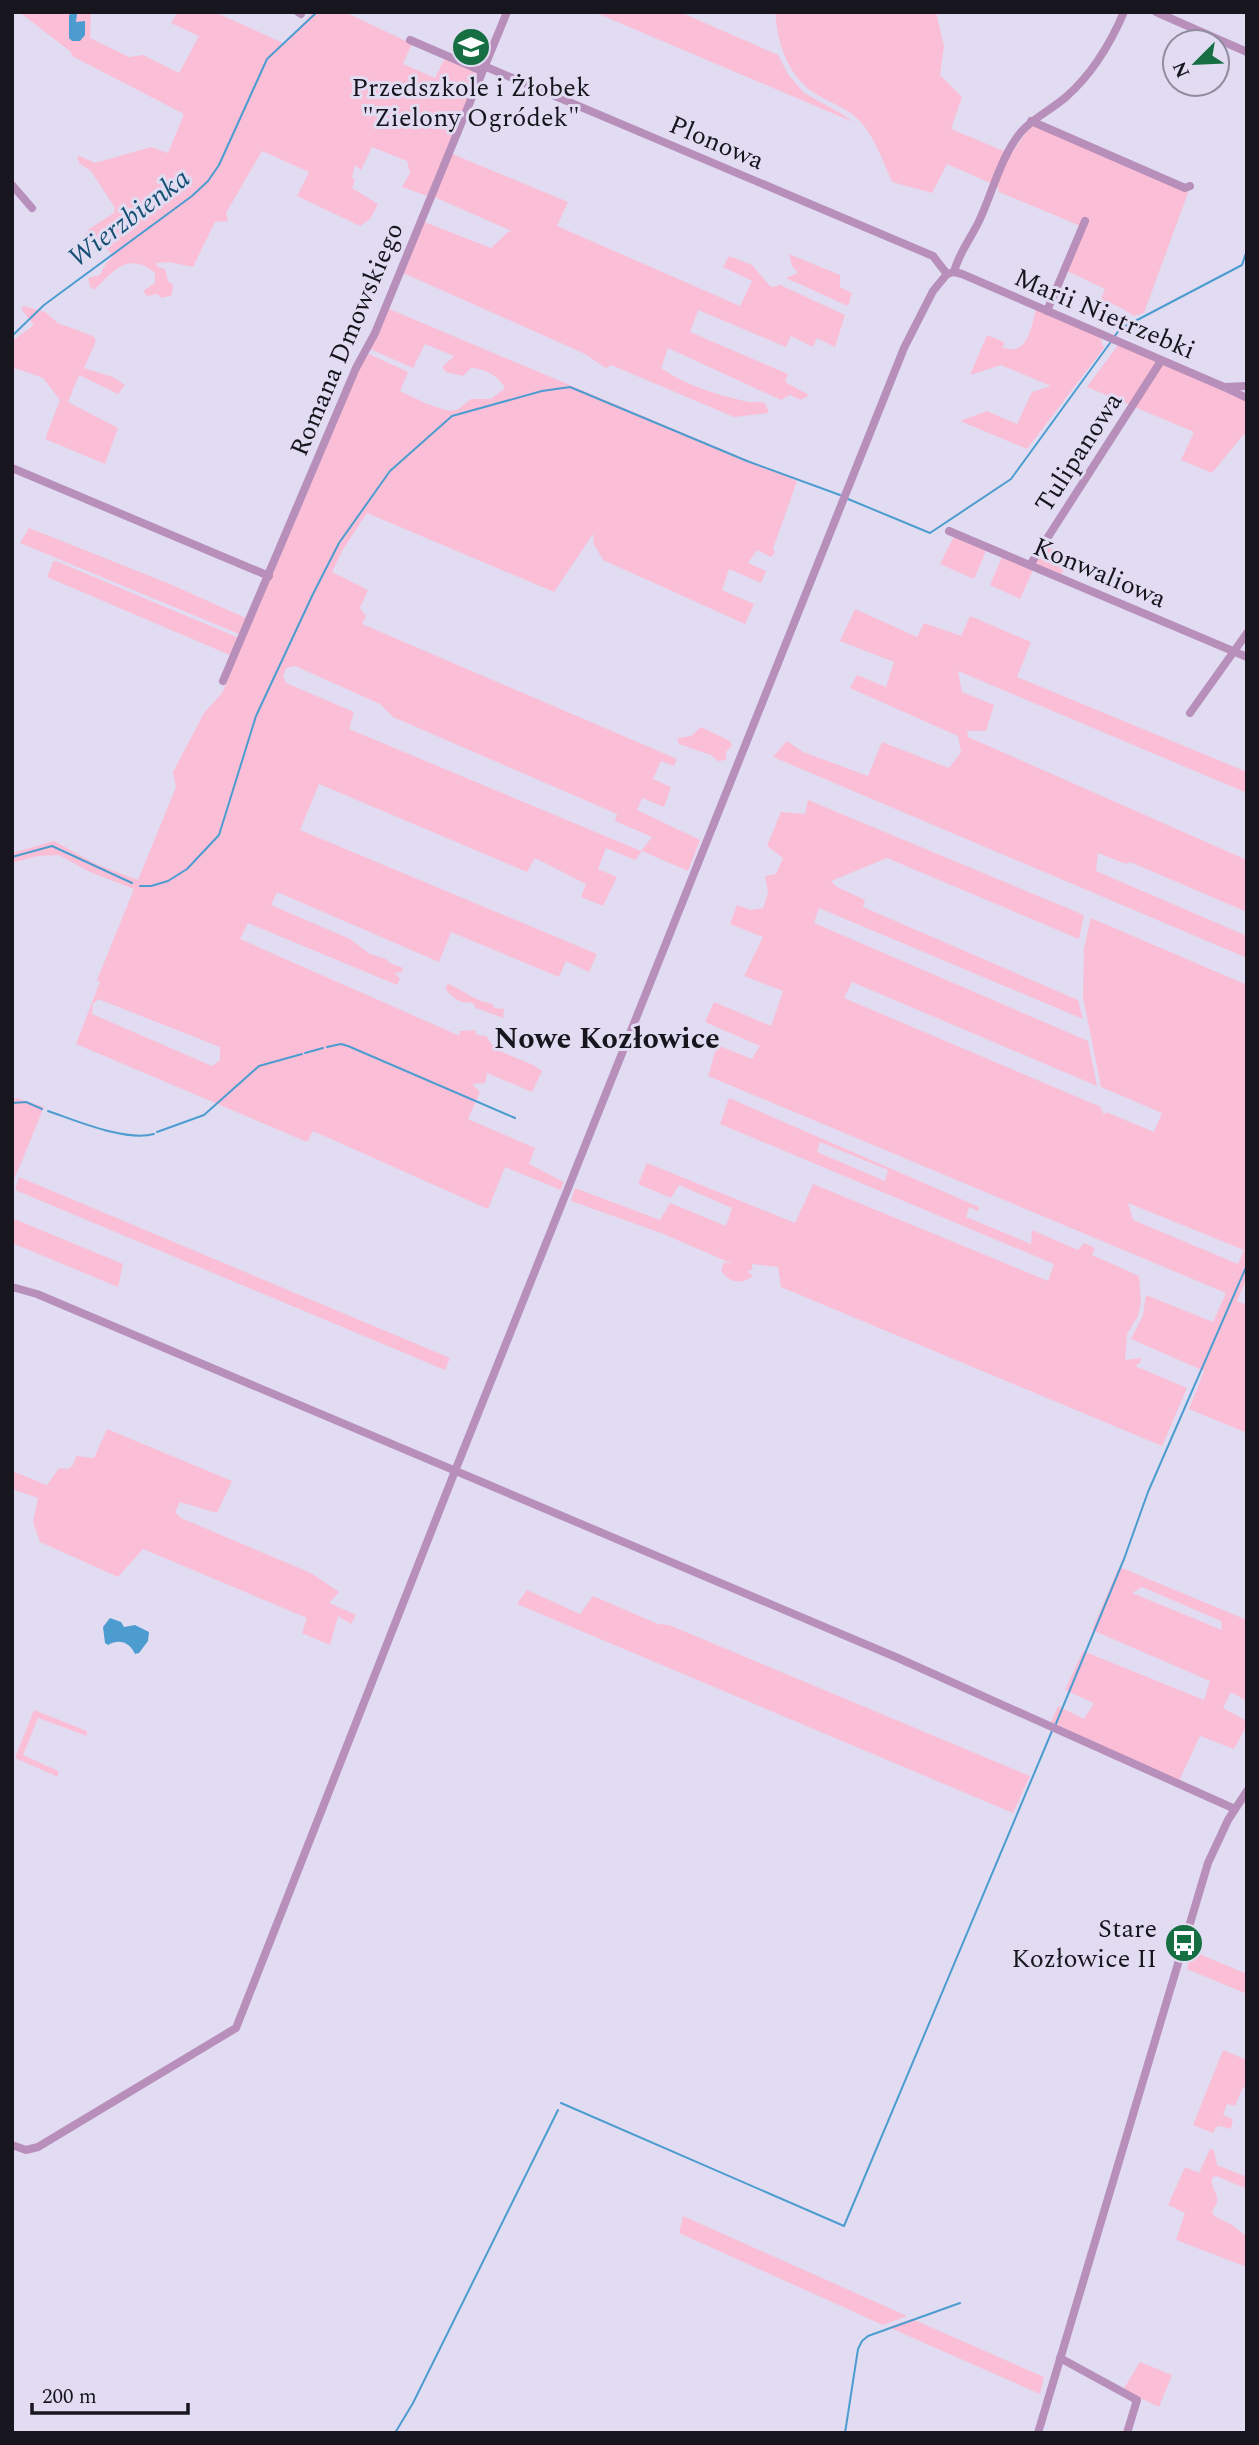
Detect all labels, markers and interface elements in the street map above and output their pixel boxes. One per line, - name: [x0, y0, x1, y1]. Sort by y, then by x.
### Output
- school or university icon: Przedszkole i Żłobek "Zielony Ogródek": [450, 26, 492, 68]
- north arrow: [1161, 28, 1231, 98]
- text: N: [1165, 56, 1198, 82]
- place label: Przedszkole i Żłobek "Zielony Ogródek": [352, 68, 590, 138]
- street label: Plonowa: [663, 105, 771, 181]
- water label: Wierzbienka: [58, 158, 199, 279]
- street label: Romana Dmowskiego: [280, 216, 414, 462]
- street label: Marii Nietrzebki: [1008, 258, 1202, 370]
- street label: Tulipanowa: [1025, 384, 1133, 521]
- street label: Konwaliowa: [1027, 527, 1173, 619]
- district label: Nowe Kozłowice: [494, 1016, 720, 1062]
- place label: Stare Kozłowice II: [1012, 1909, 1157, 1979]
- bus stop icon: Stare Kozłowice II: [1163, 1922, 1205, 1964]
- scale bar: [32, 2372, 187, 2416]
- text: 200 m: [42, 2381, 97, 2413]

